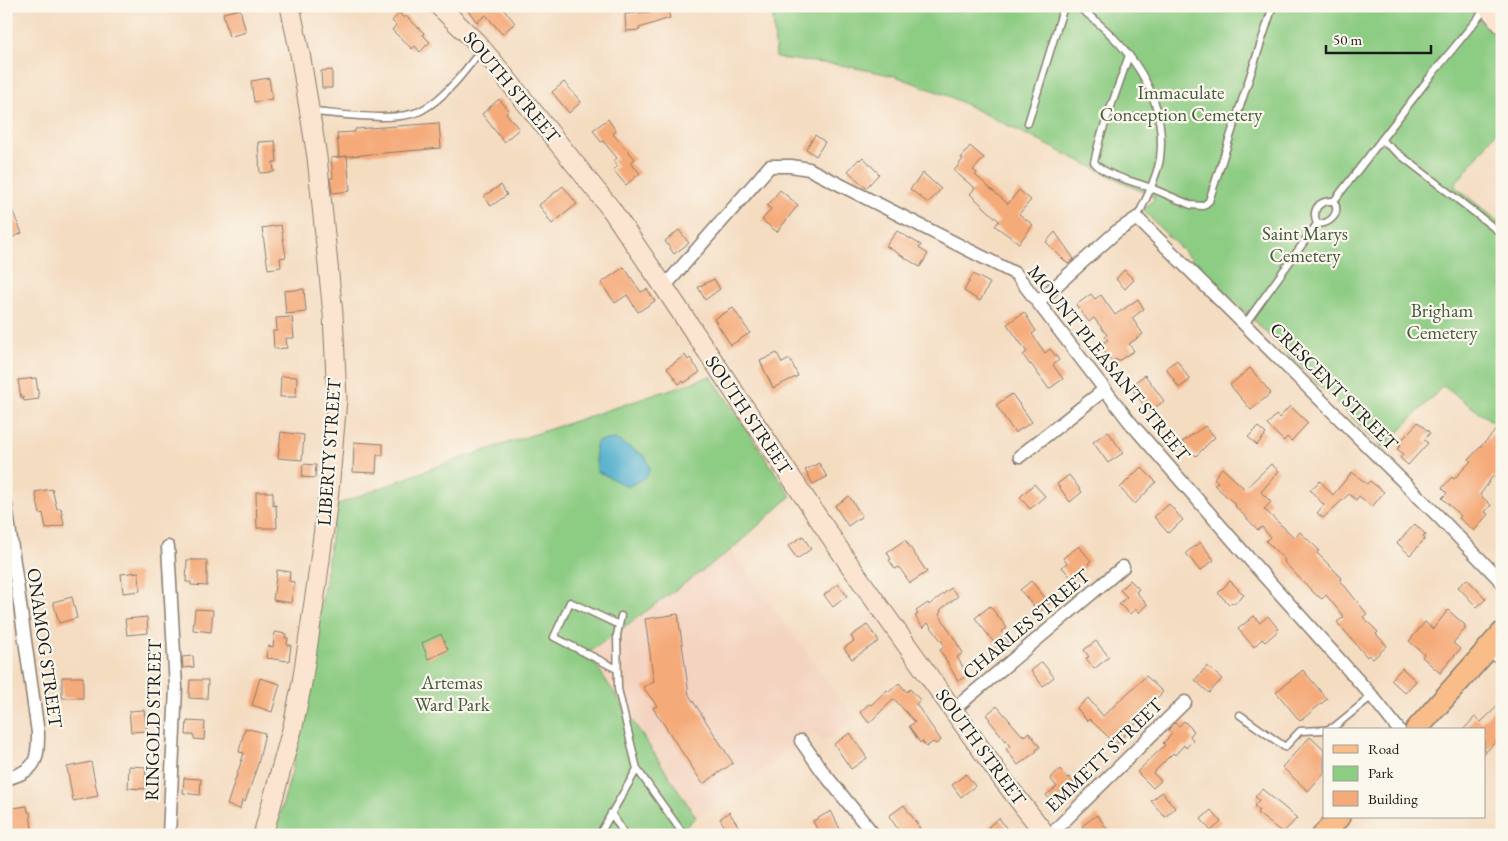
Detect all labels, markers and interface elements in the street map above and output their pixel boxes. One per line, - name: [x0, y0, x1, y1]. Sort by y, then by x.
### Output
- scale bar: [1326, 22, 1430, 54]
- street label: SOUTH STREET: [458, 26, 566, 148]
- text: 50 m: [1333, 30, 1362, 49]
- park label: Immaculate Conception Cemetery: [1100, 80, 1263, 127]
- park label: Saint Marys Cemetery: [1262, 221, 1348, 268]
- street label: MOUNT PLEASANT STREET: [1022, 260, 1196, 466]
- park label: Brigham Cemetery: [1406, 298, 1478, 345]
- street label: CRESCENT STREET: [1264, 316, 1404, 456]
- street label: SOUTH STREET: [700, 351, 798, 480]
- street label: LIBERTY STREET: [311, 377, 347, 527]
- street label: CHARLES STREET: [957, 563, 1095, 685]
- street label: ONAMOG STREET: [21, 566, 69, 730]
- street label: RINGOLD STREET: [139, 639, 167, 801]
- park label: Artemas Ward Park: [414, 670, 491, 717]
- street label: SOUTH STREET: [930, 684, 1032, 811]
- street label: EMMETT STREET: [1040, 692, 1168, 818]
- legend: [1323, 728, 1486, 818]
- text: Road: [1368, 739, 1400, 758]
- text: Park: [1368, 763, 1395, 782]
- text: Building: [1368, 789, 1418, 808]

